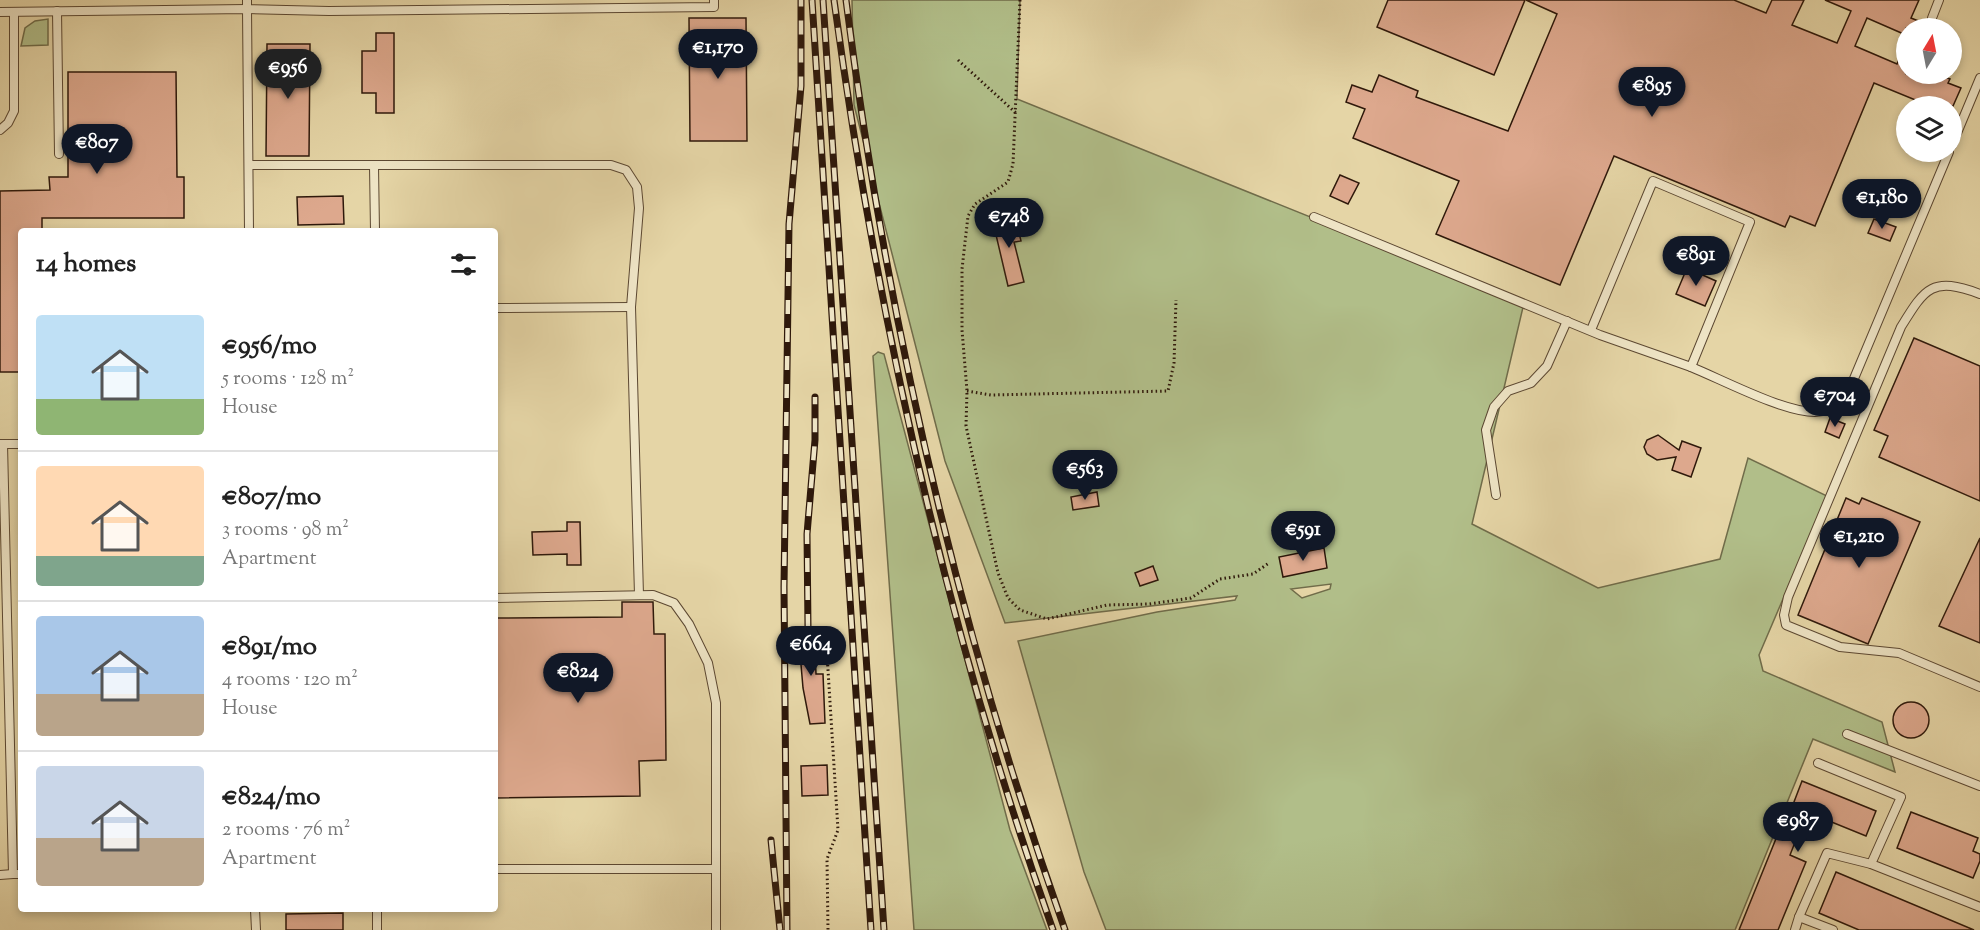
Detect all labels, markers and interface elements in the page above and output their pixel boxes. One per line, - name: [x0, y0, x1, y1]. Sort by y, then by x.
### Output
- north arrow: [1896, 18, 1962, 84]
- map controls: [1896, 18, 1962, 162]
- pin: €1,170: [669, 29, 767, 80]
- text: €1,170: [692, 34, 744, 63]
- pin: €956: [252, 49, 324, 100]
- text: €956: [269, 54, 307, 83]
- pin: €895: [1616, 67, 1688, 118]
- text: €895: [1632, 72, 1672, 101]
- button: layers: [1896, 96, 1962, 162]
- pin: €807: [61, 124, 133, 175]
- text: €807: [76, 129, 118, 158]
- pin: €1,180: [1833, 179, 1931, 230]
- text: €1,180: [1856, 184, 1908, 213]
- pin: €748: [973, 198, 1045, 249]
- text: €748: [988, 203, 1030, 232]
- pin: €891: [1660, 236, 1732, 287]
- text: €891: [1677, 241, 1715, 270]
- text: 14 homes: [36, 246, 136, 283]
- icon: filters: [447, 248, 480, 281]
- text: €956/mo: [222, 328, 317, 365]
- icon: home: [84, 339, 156, 411]
- text: 5 rooms · 128 m²: [222, 365, 354, 394]
- pin: €704: [1799, 377, 1871, 428]
- text: €704: [1814, 382, 1856, 411]
- text: House: [222, 394, 277, 423]
- pin: €563: [1049, 450, 1121, 501]
- text: €563: [1066, 455, 1104, 484]
- text: €807/mo: [222, 479, 321, 516]
- icon: home: [84, 490, 156, 562]
- pin: €591: [1267, 511, 1339, 562]
- text: 3 rooms · 98 m²: [222, 516, 349, 545]
- text: €591: [1285, 516, 1321, 545]
- pin: €1,210: [1810, 518, 1908, 569]
- text: €1,210: [1834, 523, 1884, 552]
- text: Apartment: [222, 545, 317, 574]
- pin: €664: [775, 626, 847, 677]
- text: €891/mo: [222, 629, 317, 666]
- text: €664: [790, 631, 832, 660]
- icon: home: [84, 640, 156, 712]
- pin: €824: [542, 653, 614, 704]
- text: €824: [557, 658, 599, 687]
- text: 4 rooms · 120 m²: [222, 666, 358, 695]
- text: House: [222, 695, 277, 724]
- text: €824/mo: [222, 779, 320, 816]
- icon: home: [84, 790, 156, 862]
- pin: €987: [1762, 802, 1834, 853]
- text: €987: [1777, 807, 1819, 836]
- text: 2 rooms · 76 m²: [222, 816, 350, 845]
- text: Apartment: [222, 845, 317, 874]

